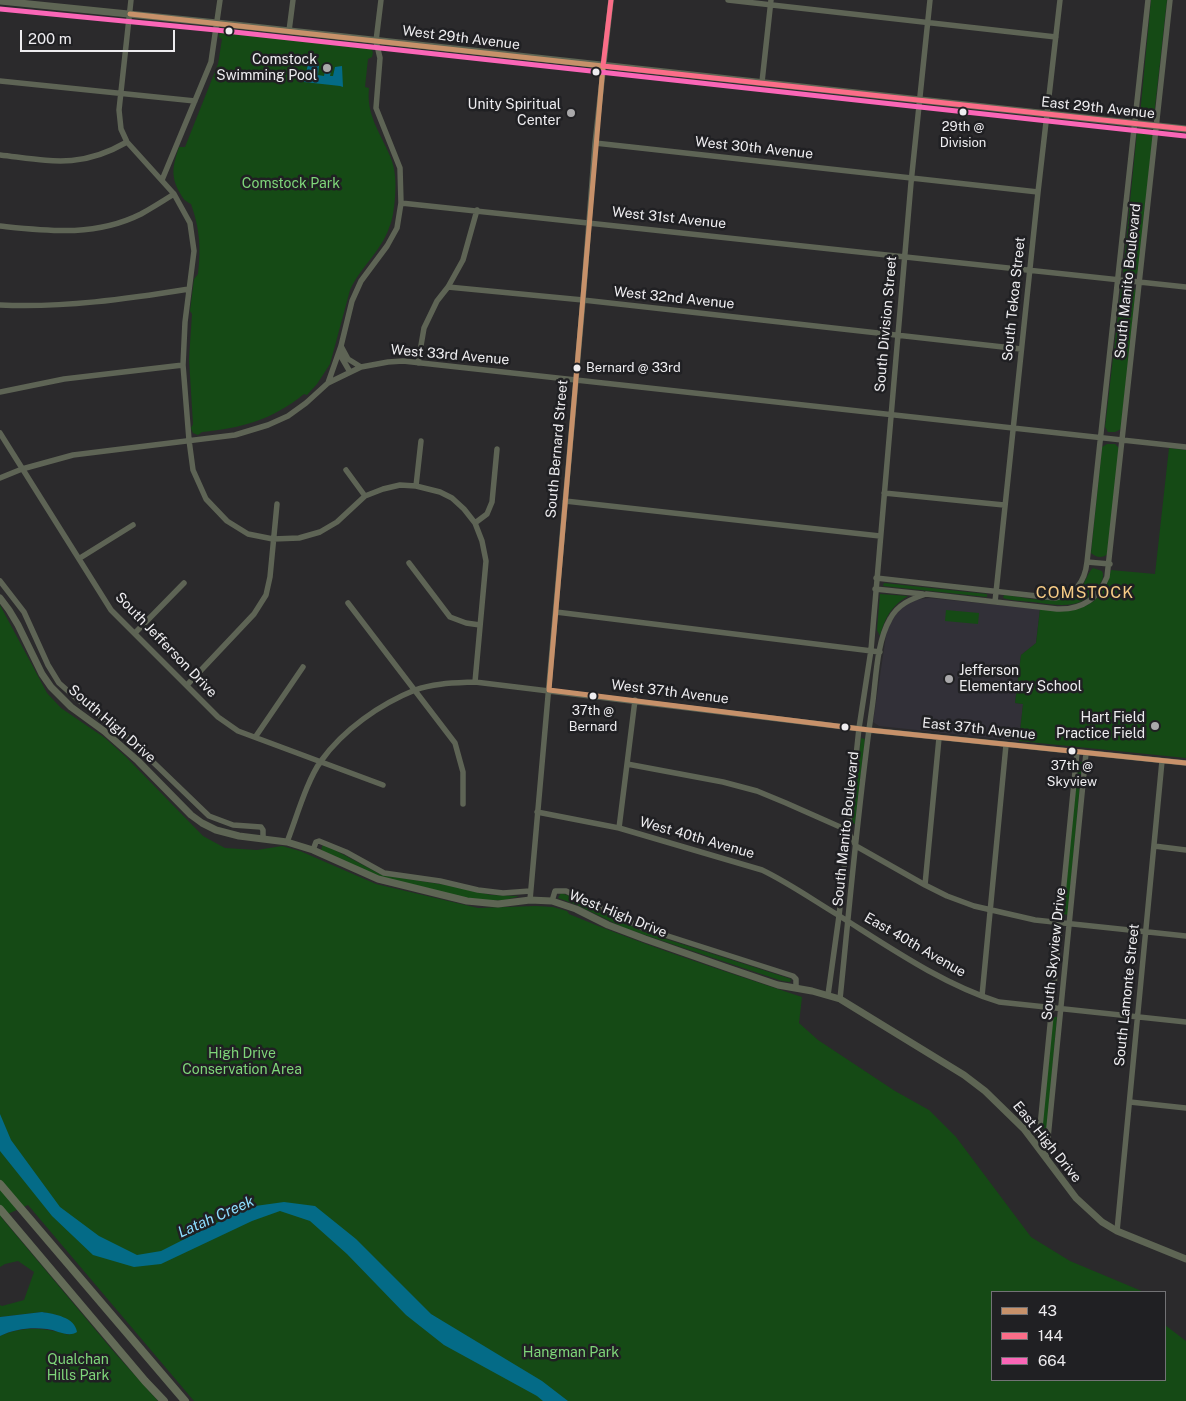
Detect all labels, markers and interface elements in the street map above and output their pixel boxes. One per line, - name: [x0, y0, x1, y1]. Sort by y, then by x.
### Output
- scale bar: [22, 20, 178, 52]
- street label: West 29th Avenue: [401, 22, 521, 54]
- unlabelled marker: [224, 26, 234, 36]
- text: 200 m: [28, 30, 72, 47]
- place label: Comstock Swimming Pool: [216, 52, 317, 84]
- marker: Comstock Swimming Pool: [321, 62, 333, 74]
- unlabelled marker: [591, 67, 601, 77]
- street label: East 29th Avenue: [1040, 94, 1156, 122]
- place label: Unity Spiritual Center: [468, 97, 561, 130]
- marker: Unity Spiritual Center: [565, 107, 577, 119]
- marker: 29th @ Division: [958, 107, 968, 117]
- place label: 29th @ Division: [940, 119, 986, 150]
- street label: West 30th Avenue: [694, 133, 814, 163]
- park label: Comstock Park: [242, 176, 340, 192]
- street label: South Manito Boulevard: [1111, 202, 1145, 360]
- street label: West 31st Avenue: [611, 204, 727, 232]
- street label: South Tekoa Street: [999, 236, 1029, 362]
- street label: South Division Street: [872, 255, 900, 393]
- street label: West 32nd Avenue: [613, 283, 735, 313]
- street label: West 33rd Avenue: [390, 341, 510, 369]
- place label: Bernard @ 33rd: [586, 360, 681, 376]
- marker: Bernard @ 33rd: [572, 363, 582, 373]
- street label: South Bernard Street: [543, 379, 571, 519]
- district label: COMSTOCK: [1035, 583, 1135, 603]
- street label: South Jefferson Drive: [112, 589, 220, 701]
- place label: Jefferson Elementary School: [959, 663, 1082, 696]
- marker: Jefferson Elementary School: [943, 673, 955, 685]
- street label: West 37th Avenue: [610, 676, 730, 708]
- street label: South High Drive: [65, 682, 159, 766]
- marker: 37th @ Bernard: [588, 691, 598, 701]
- place label: 37th @ Bernard: [569, 703, 617, 734]
- place label: Hart Field Practice Field: [1056, 710, 1145, 742]
- street label: East 37th Avenue: [921, 715, 1037, 743]
- marker: Hart Field Practice Field: [1149, 720, 1161, 732]
- unlabelled marker: [840, 722, 850, 732]
- marker: 37th @ Skyview: [1067, 746, 1077, 756]
- street label: South Manito Boulevard: [829, 750, 863, 908]
- place label: 37th @ Skyview: [1047, 758, 1097, 789]
- street label: West 40th Avenue: [638, 814, 756, 862]
- street label: West High Drive: [567, 887, 669, 941]
- street label: South Skyview Drive: [1039, 887, 1069, 1021]
- street label: East 40th Avenue: [861, 909, 969, 981]
- street label: South Lamonte Street: [1111, 923, 1143, 1067]
- park label: High Drive Conservation Area: [182, 1046, 302, 1078]
- street label: East High Drive: [1009, 1098, 1085, 1186]
- water label: Latah Creek: [175, 1192, 257, 1242]
- legend: [991, 1291, 1166, 1381]
- text: 43: [1038, 1302, 1057, 1319]
- text: 144: [1038, 1327, 1063, 1344]
- park label: Hangman Park: [523, 1345, 619, 1361]
- park label: Qualchan Hills Park: [47, 1352, 109, 1384]
- text: 664: [1038, 1352, 1066, 1369]

